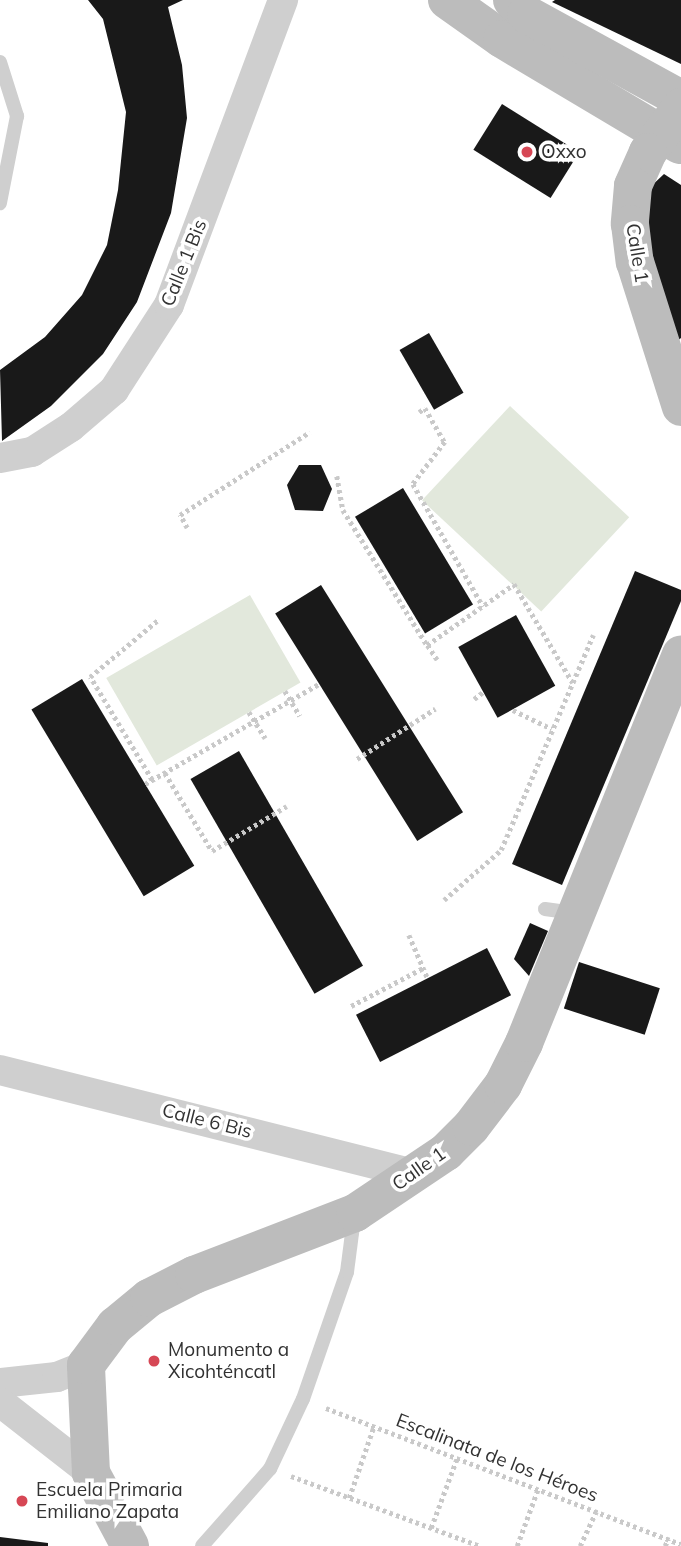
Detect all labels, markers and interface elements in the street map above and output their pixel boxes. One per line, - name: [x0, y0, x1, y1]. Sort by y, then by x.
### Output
- place label: Oxxo: [541, 141, 587, 163]
- marker: Oxxo: [519, 144, 535, 160]
- street label: Calle 1 Bis: [156, 216, 212, 310]
- street label: Calle 1: [621, 222, 653, 284]
- street label: Calle 6 Bis: [160, 1099, 254, 1143]
- street label: Calle 1: [388, 1143, 450, 1195]
- place label: Monumento a Xicohténcatl: [168, 1339, 289, 1383]
- marker: Monumento a Xicohténcatl: [146, 1353, 162, 1369]
- street label: Escalinata de los Héroes: [393, 1409, 601, 1507]
- place label: Escuela Primaria Emiliano Zapata: [36, 1479, 183, 1523]
- marker: Escuela Primaria Emiliano Zapata: [14, 1493, 30, 1509]

